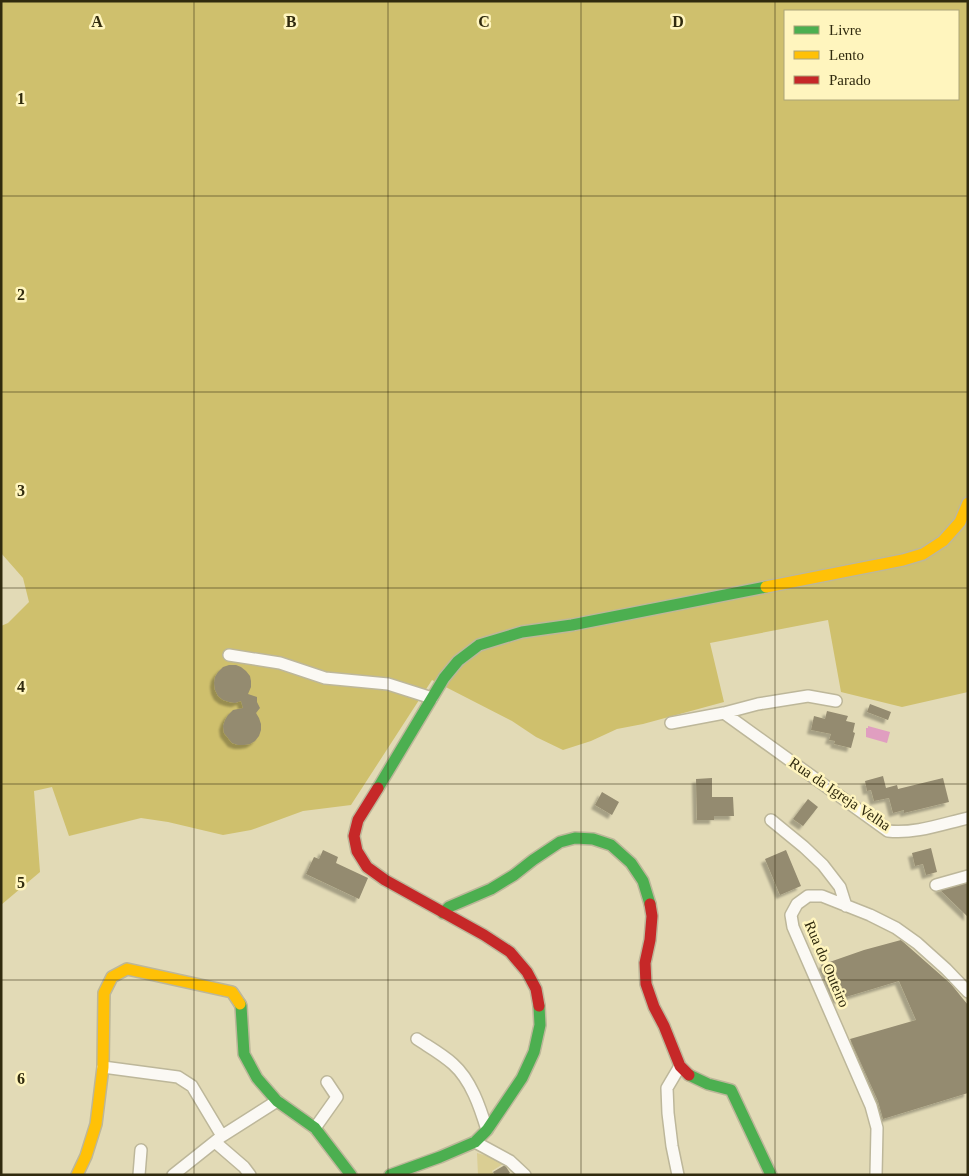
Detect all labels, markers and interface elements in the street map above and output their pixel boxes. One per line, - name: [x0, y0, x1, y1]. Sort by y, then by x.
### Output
- legend: [784, 10, 959, 100]
- text: A: [91, 13, 103, 30]
- text: B: [286, 13, 297, 30]
- text: C: [478, 13, 490, 30]
- text: D: [672, 13, 684, 30]
- text: Livre: [829, 22, 862, 38]
- text: Lento: [829, 47, 864, 63]
- text: Parado: [829, 72, 871, 88]
- text: 1: [17, 90, 25, 107]
- text: 2: [17, 286, 25, 303]
- text: 3: [17, 482, 25, 499]
- text: 4: [17, 678, 25, 695]
- street label: Rua da Igreja Velha: [786, 754, 894, 834]
- text: 5: [17, 874, 25, 891]
- street label: Rua do Outeiro: [802, 918, 852, 1010]
- text: 6: [17, 1070, 25, 1087]

